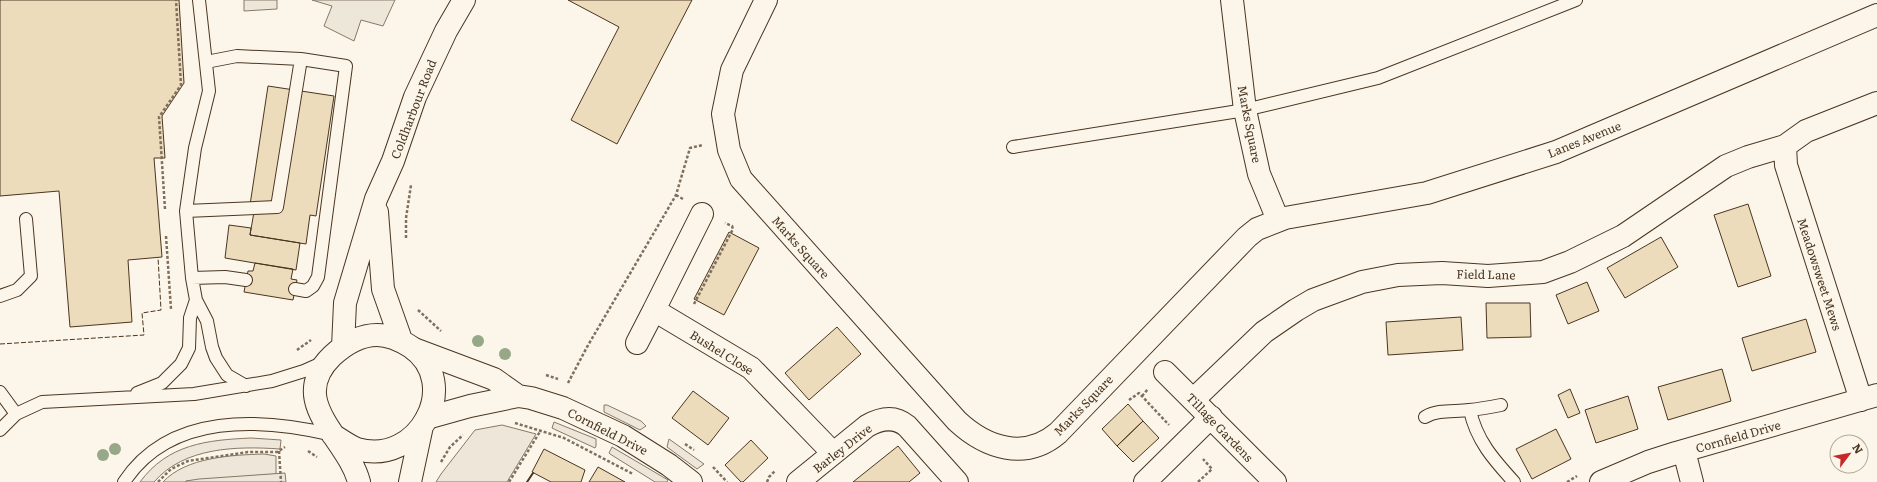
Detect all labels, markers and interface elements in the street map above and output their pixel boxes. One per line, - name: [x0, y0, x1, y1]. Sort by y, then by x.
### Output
- street label: Coldharbour Road: [386, 56, 440, 161]
- street label: Marks Square: [1234, 84, 1266, 164]
- street label: Lanes Avenue: [1545, 116, 1623, 162]
- street label: Marks Square: [768, 212, 834, 282]
- street label: Meadowsweet Mews: [1793, 215, 1847, 333]
- street label: Field Lane: [1456, 264, 1516, 284]
- street label: Bushel Close: [687, 325, 757, 379]
- street label: Marks Square: [1049, 370, 1117, 440]
- street label: Tillage Gardens: [1182, 388, 1258, 466]
- street label: Cornfield Drive: [565, 403, 651, 459]
- street label: Cornfield Drive: [1693, 415, 1783, 457]
- street label: Barley Drive: [809, 419, 875, 477]
- north arrow: [1829, 434, 1869, 474]
- text: N: [1849, 440, 1868, 456]

